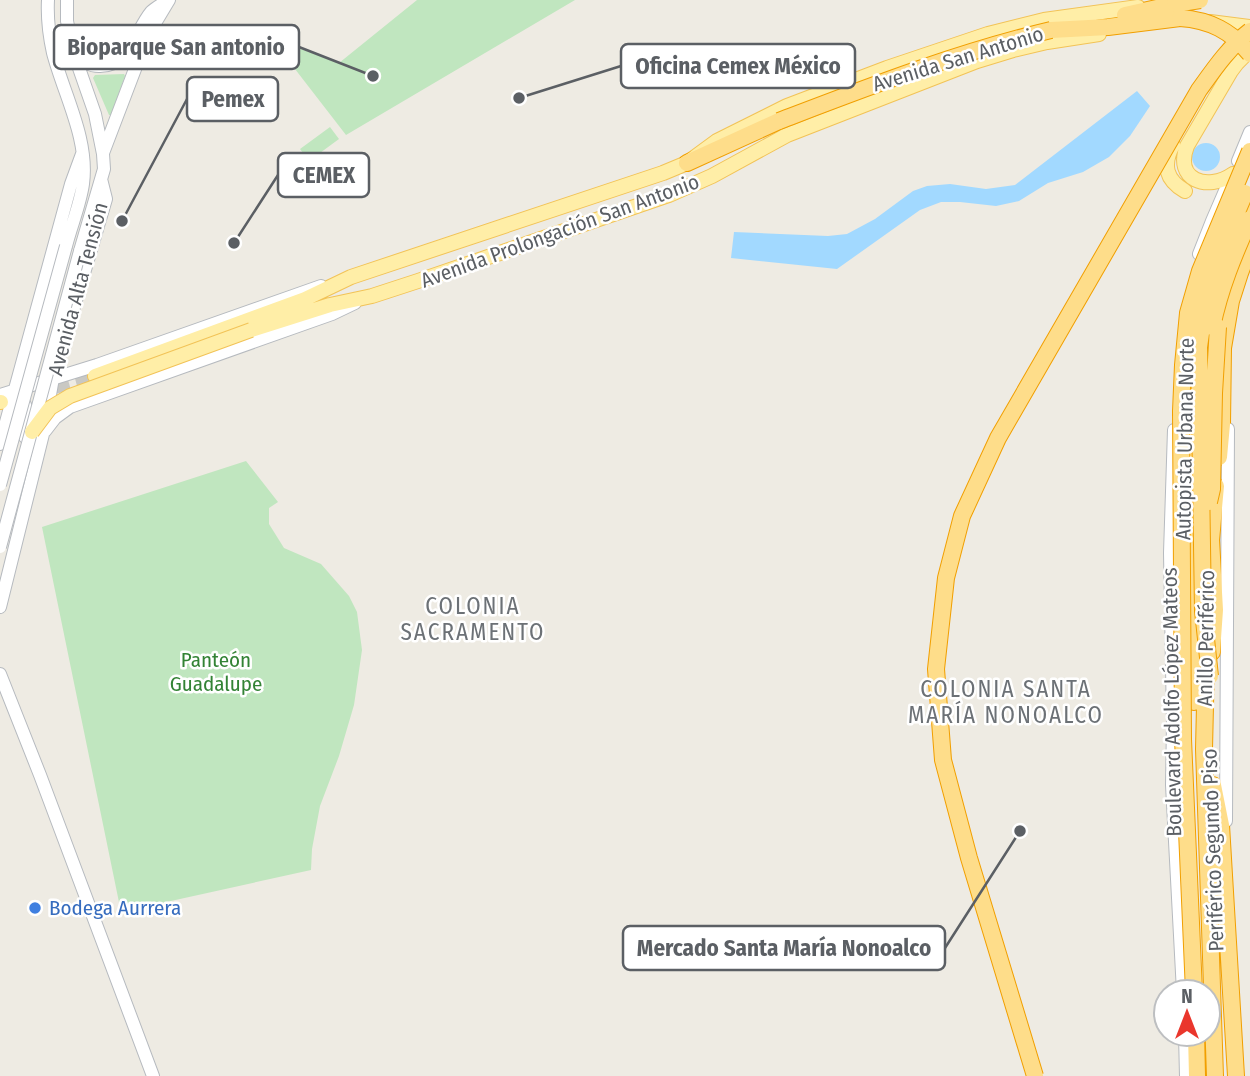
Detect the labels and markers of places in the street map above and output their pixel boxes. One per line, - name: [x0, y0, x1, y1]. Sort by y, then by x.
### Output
- callout: Bioparque San antonio: [54, 25, 299, 69]
- callout: Oficina Cemex México: [621, 44, 855, 88]
- callout: Pemex: [187, 77, 278, 121]
- callout: CEMEX: [278, 153, 369, 197]
- place label: Bodega Aurrera: [49, 895, 181, 921]
- marker: Bodega Aurrera: [27, 900, 43, 916]
- callout: Mercado Santa María Nonoalco: [623, 926, 945, 970]

